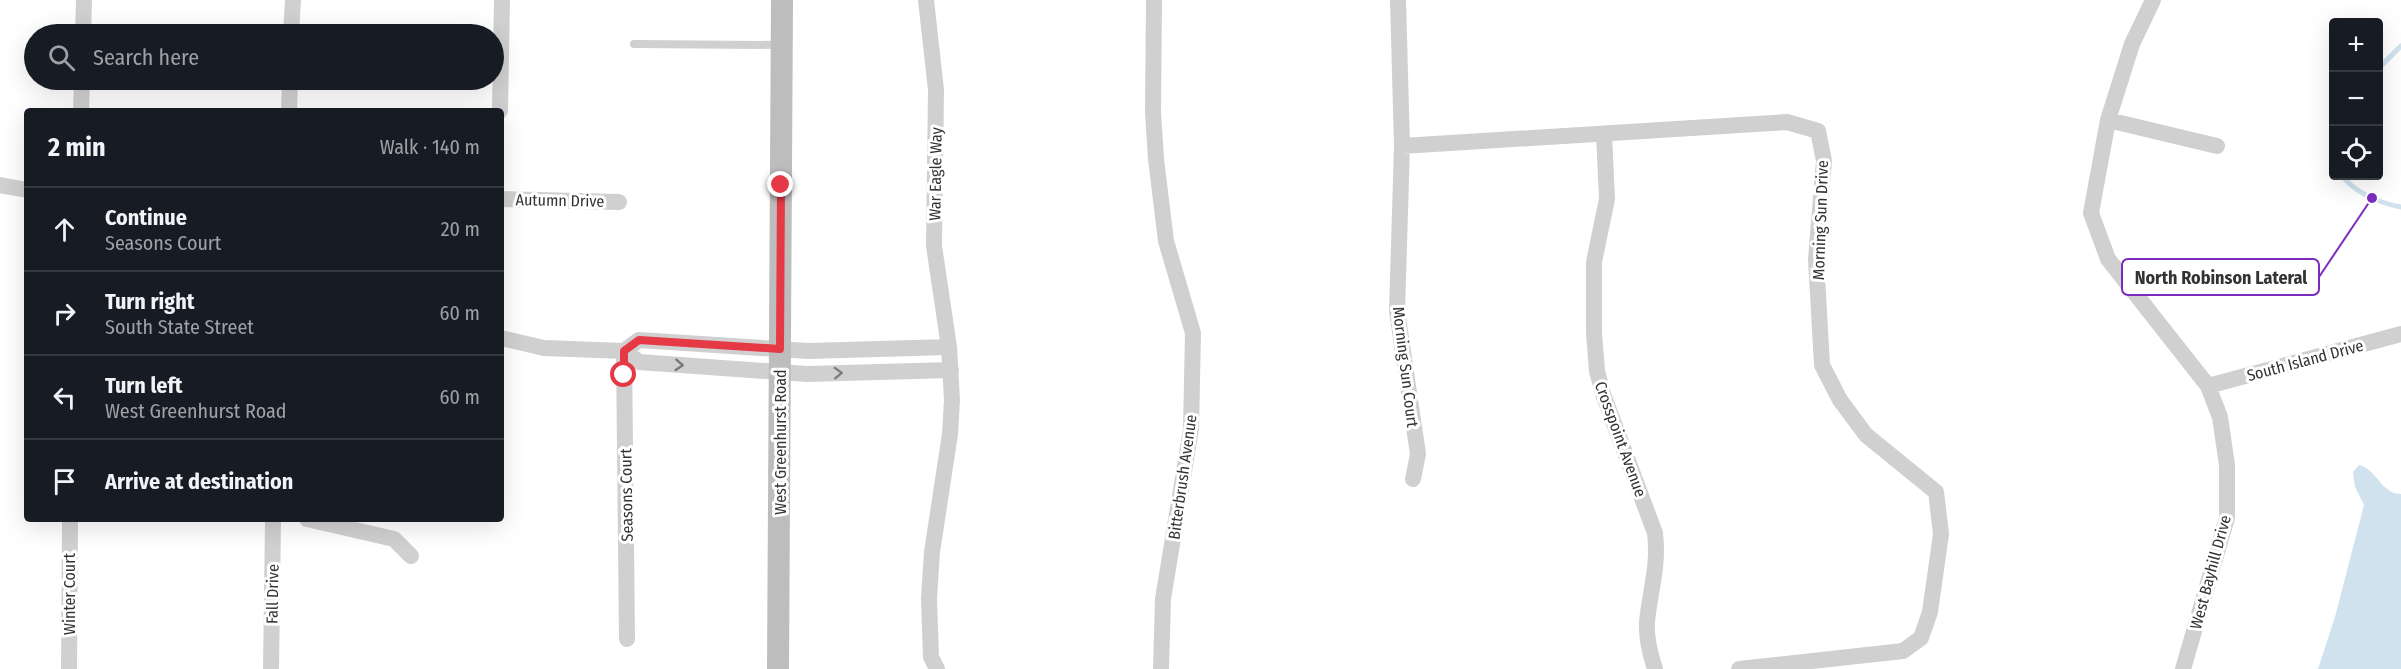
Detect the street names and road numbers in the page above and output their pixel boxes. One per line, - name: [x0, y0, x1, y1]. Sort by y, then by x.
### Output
- street label: War Eagle Way: [925, 126, 946, 221]
- street label: Morning Sun Drive: [1809, 160, 1832, 280]
- street label: Autumn Drive: [515, 190, 605, 211]
- street label: Morning Sun Court: [1389, 306, 1422, 429]
- street label: South Island Drive: [2245, 336, 2366, 385]
- street label: West Greenhurst Road: [771, 369, 790, 515]
- street label: Crosspoint Avenue: [1591, 379, 1650, 500]
- street label: Bitterbrush Avenue: [1164, 413, 1201, 541]
- street label: Seasons Court: [616, 448, 637, 542]
- street label: West Bayhill Drive: [2186, 513, 2235, 631]
- street label: Winter Court: [60, 552, 79, 635]
- street label: Fall Drive: [262, 564, 283, 624]

